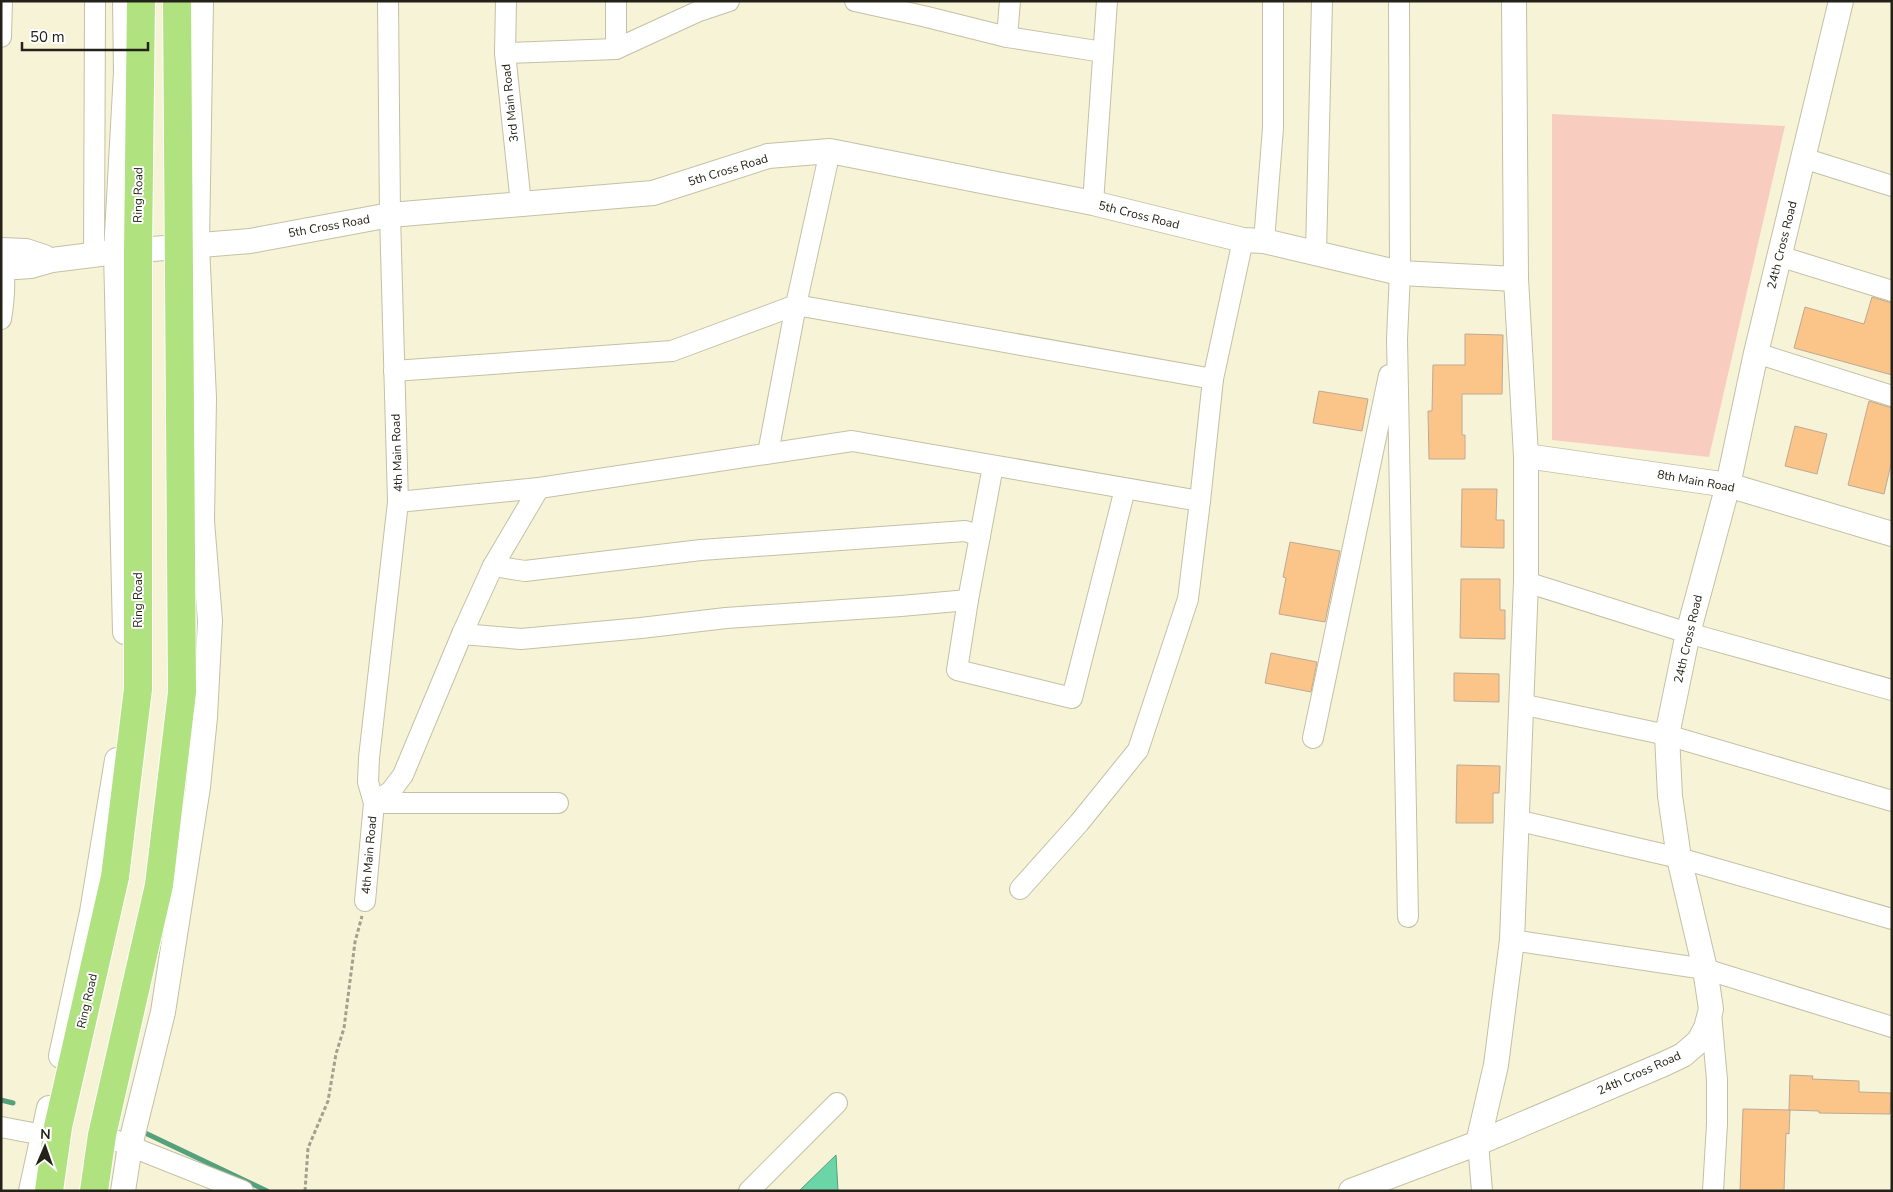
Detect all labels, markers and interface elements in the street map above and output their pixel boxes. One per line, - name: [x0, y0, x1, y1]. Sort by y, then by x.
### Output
- scale bar: [22, 20, 149, 52]
- text: 50 m: [30, 27, 65, 47]
- street label: 3rd Main Road: [498, 63, 522, 143]
- street label: 5th Cross Road: [686, 150, 770, 190]
- street label: Ring Road: [130, 167, 146, 223]
- street label: 5th Cross Road: [1097, 197, 1181, 233]
- street label: 24th Cross Road: [1763, 199, 1801, 291]
- street label: 5th Cross Road: [287, 211, 371, 241]
- street label: 4th Main Road: [388, 413, 406, 493]
- street label: 8th Main Road: [1656, 466, 1736, 496]
- street label: Ring Road: [130, 572, 146, 628]
- street label: 24th Cross Road: [1670, 593, 1706, 685]
- street label: 4th Main Road: [358, 815, 380, 895]
- street label: Ring Road: [73, 972, 101, 1030]
- street label: 24th Cross Road: [1595, 1047, 1683, 1099]
- north arrow: [20, 1122, 70, 1172]
- text: N: [40, 1125, 51, 1144]

